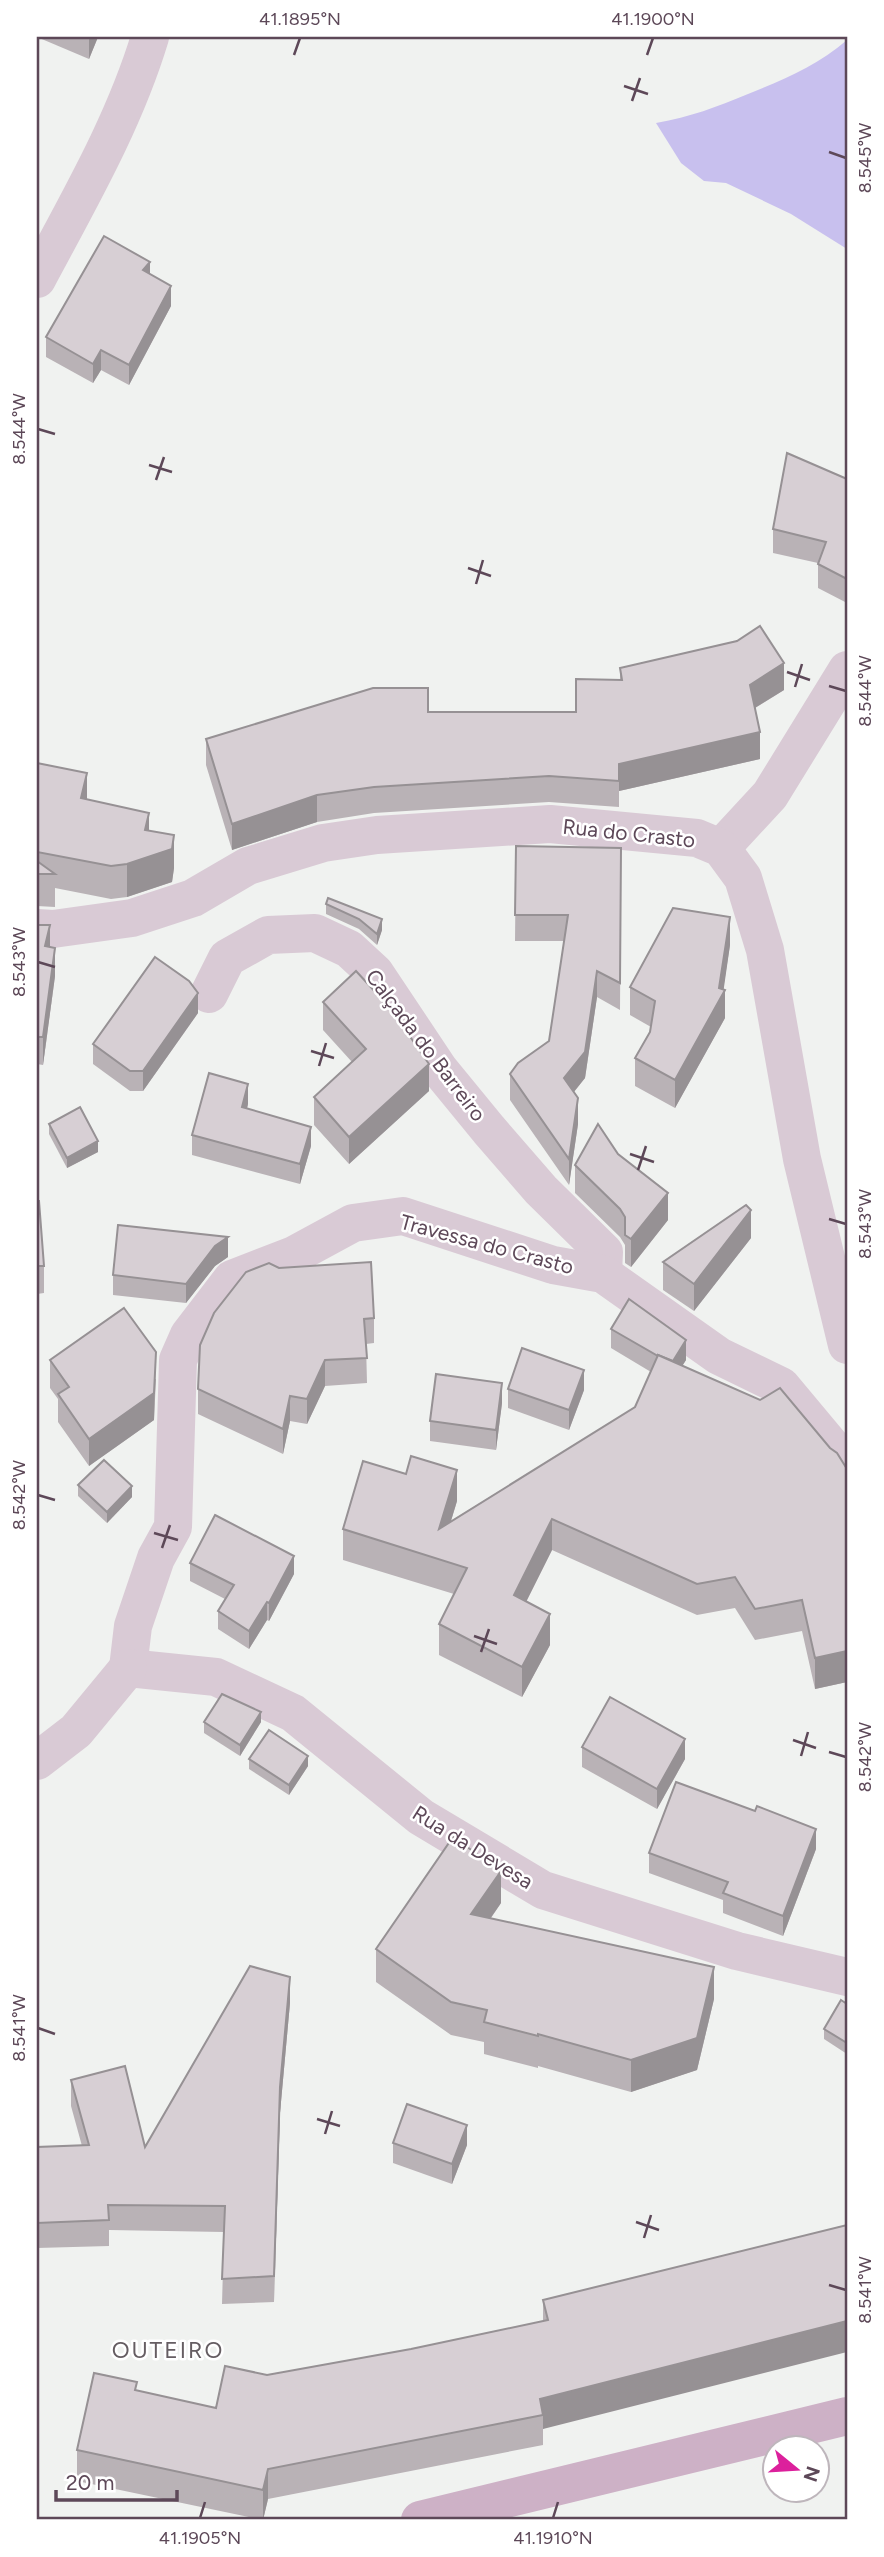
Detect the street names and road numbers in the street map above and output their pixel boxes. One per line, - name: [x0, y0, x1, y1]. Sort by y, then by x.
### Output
- street label: Rua do Crasto: [561, 814, 697, 852]
- street label: Calçada do Barreiro: [361, 964, 491, 1126]
- street label: Travessa do Crasto: [398, 1209, 576, 1279]
- street label: Rua da Devesa: [408, 1800, 538, 1894]

